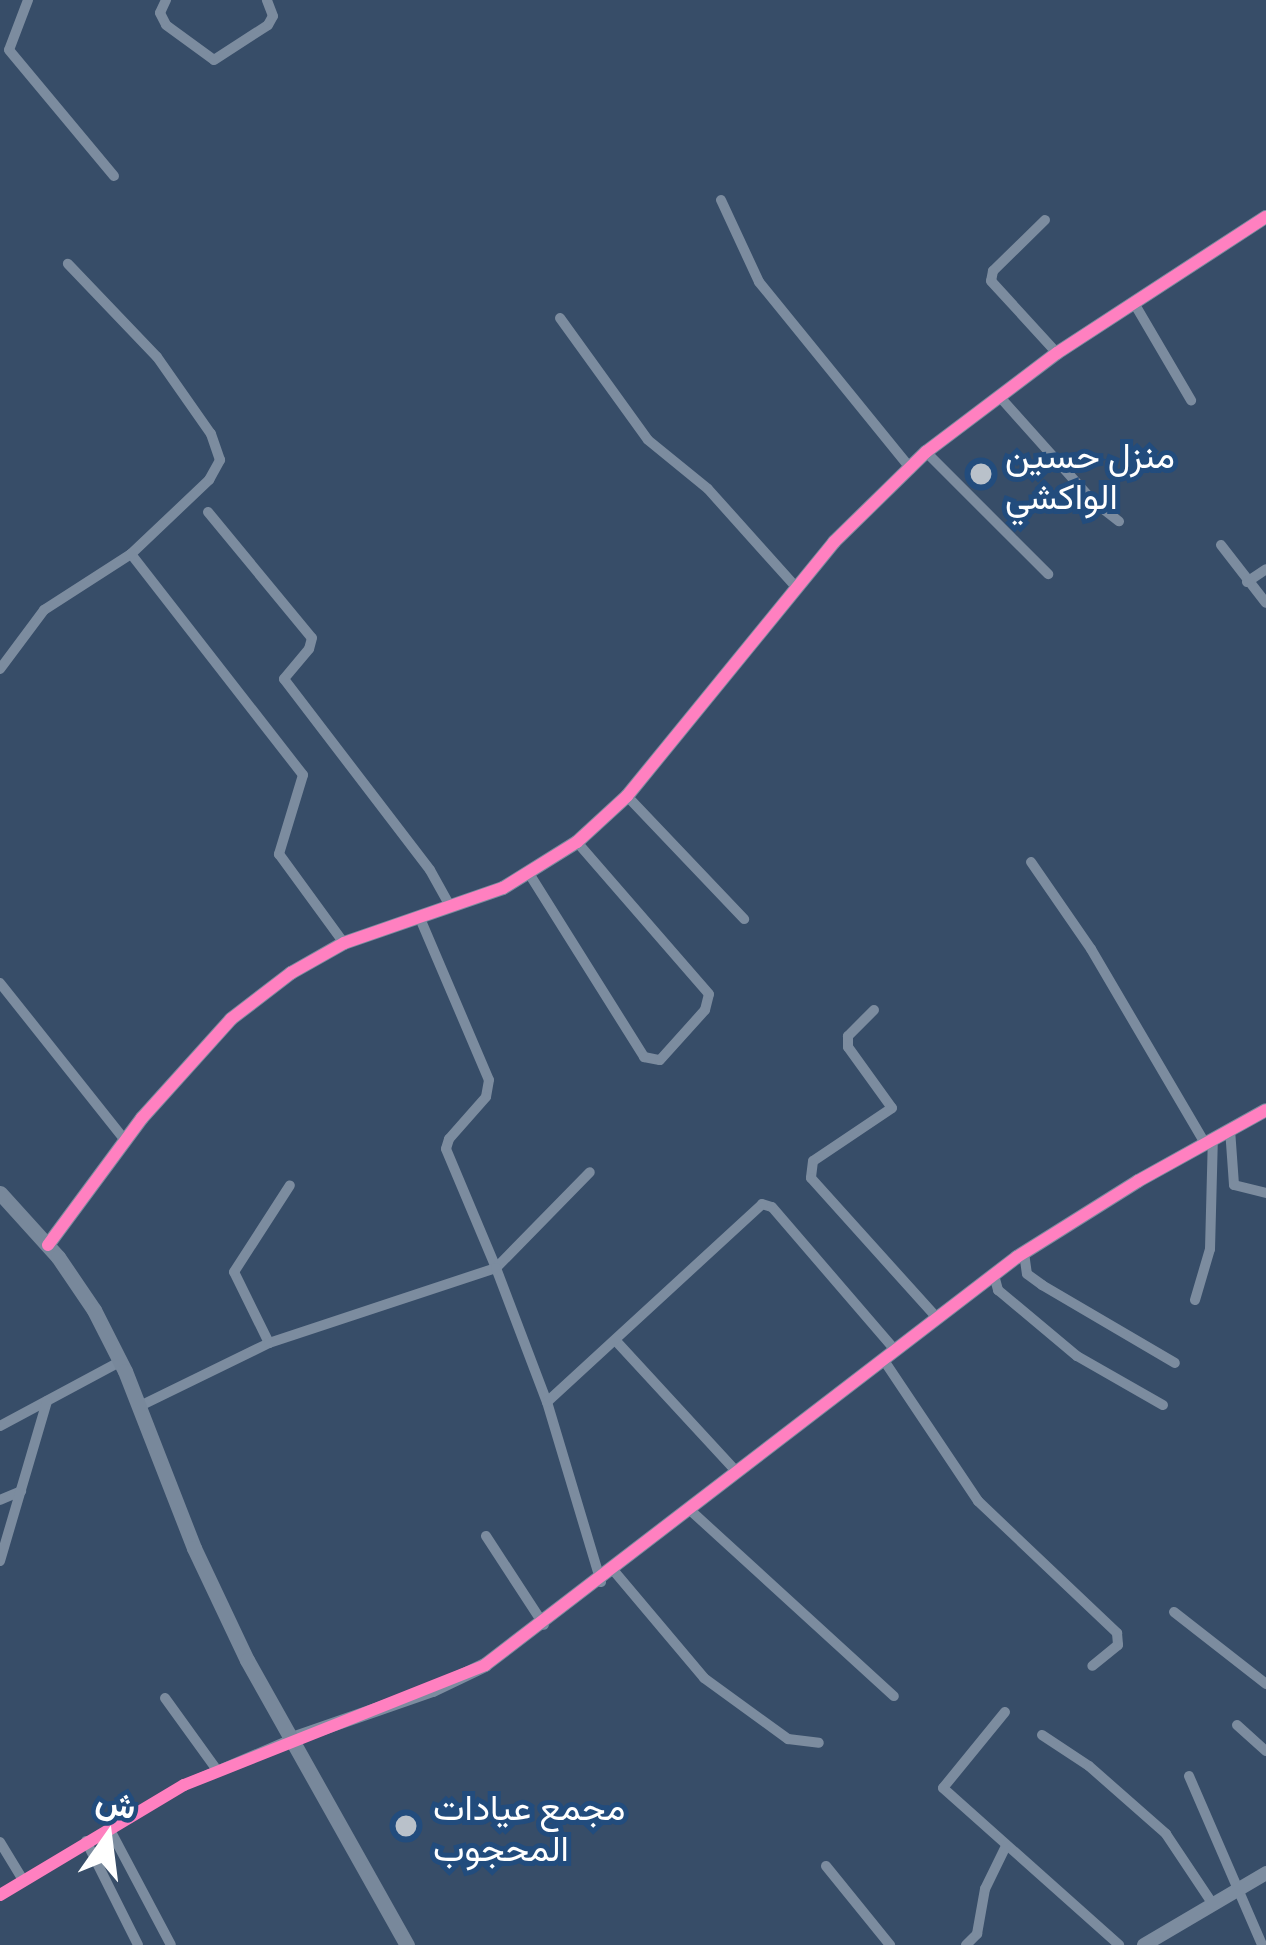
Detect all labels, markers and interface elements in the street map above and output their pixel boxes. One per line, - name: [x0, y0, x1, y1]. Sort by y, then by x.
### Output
- place label: منزل حسين الواكشي: [1005, 431, 1175, 516]
- marker: منزل حسين الواكشي: [968, 461, 994, 487]
- north arrow: [48, 1777, 168, 1897]
- text: ش: [93, 1778, 141, 1826]
- place label: مجمع عيادات المحجوب: [433, 1783, 625, 1868]
- marker: مجمع عيادات المحجوب: [390, 1810, 422, 1842]

